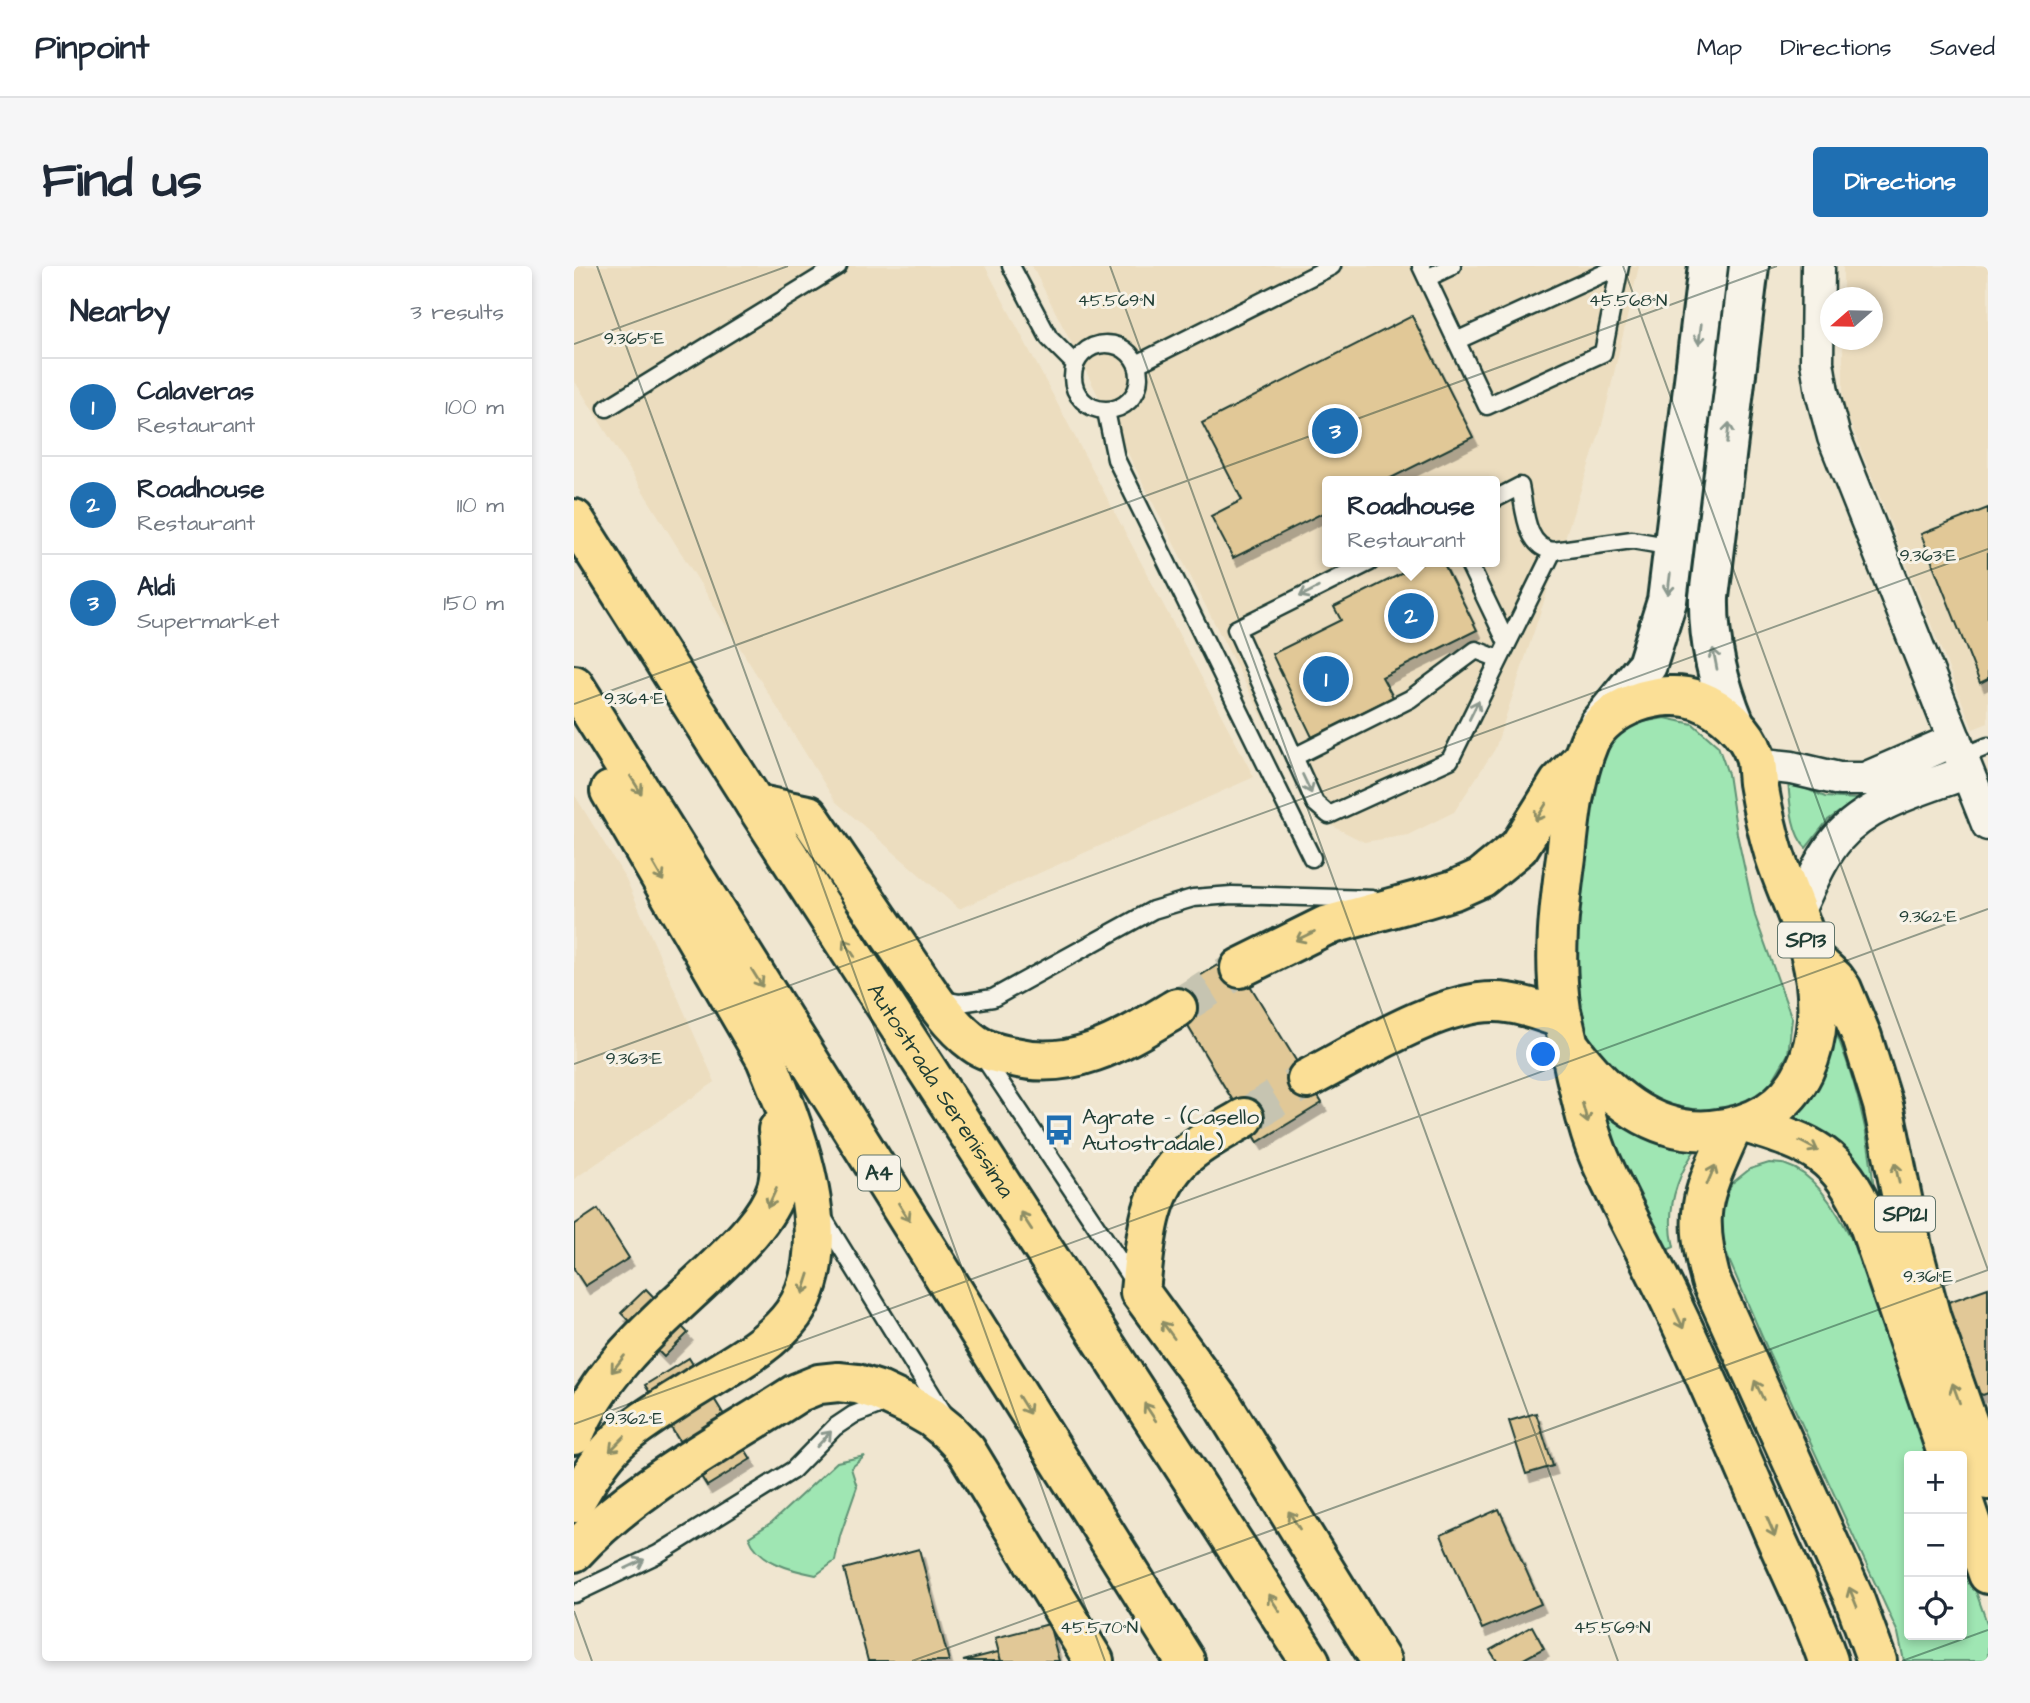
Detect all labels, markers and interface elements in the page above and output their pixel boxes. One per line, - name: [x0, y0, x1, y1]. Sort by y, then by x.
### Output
- text: Pinpoint: [35, 25, 149, 71]
- text: Map: [1697, 31, 1742, 65]
- text: Directions: [1780, 31, 1892, 65]
- text: Saved: [1930, 31, 1995, 65]
- button: Directions: [1813, 147, 1988, 217]
- text: Find us: [42, 148, 202, 216]
- north arrow: [1820, 287, 1883, 350]
- text: 45.569°N: [1077, 288, 1155, 313]
- text: 45.568°N: [1589, 288, 1667, 313]
- text: Nearby: [70, 291, 170, 333]
- text: 3 results: [410, 296, 504, 328]
- one-way arrow: [1693, 322, 1706, 345]
- text: 9.365°E: [604, 326, 665, 351]
- text: Calaveras: [137, 373, 254, 409]
- text: 1: [92, 391, 94, 423]
- text: 100 m: [445, 391, 504, 423]
- pin: 3: [1312, 405, 1358, 457]
- text: Restaurant: [137, 409, 255, 441]
- one-way arrow: [1722, 423, 1735, 445]
- text: Roadhouse: [137, 471, 265, 507]
- popup: [1322, 476, 1500, 567]
- text: Roadhouse: [1347, 488, 1475, 524]
- text: 2: [86, 489, 100, 521]
- text: 110 m: [456, 489, 504, 521]
- text: Restaurant: [137, 507, 255, 539]
- text: Restaurant: [1347, 524, 1465, 556]
- text: 9.363°E: [1900, 543, 1957, 568]
- text: Aldi: [137, 569, 175, 605]
- one-way arrow: [1663, 572, 1676, 595]
- one-way arrow: [1299, 586, 1320, 600]
- text: 3: [87, 587, 99, 619]
- text: 150 m: [443, 587, 504, 619]
- pin: 2: [1388, 590, 1434, 642]
- text: Supermarket: [137, 605, 280, 637]
- one-way arrow: [1707, 648, 1721, 671]
- pin: 1: [1303, 653, 1349, 705]
- text: 9.364°E: [604, 686, 664, 711]
- one-way arrow: [1468, 700, 1482, 721]
- one-way arrow: [1300, 773, 1314, 794]
- one-way arrow: [630, 774, 644, 794]
- one-way arrow: [1533, 801, 1547, 821]
- one-way arrow: [651, 862, 665, 882]
- text: 9.362°E: [1899, 904, 1957, 929]
- road number: SP13: [1778, 922, 1834, 958]
- one-way arrow: [1295, 930, 1316, 944]
- one-way arrow: [841, 939, 855, 959]
- one-way arrow: [750, 967, 764, 987]
- street label: Autostrada Serenissima: [859, 977, 1022, 1205]
- your location: [1526, 1037, 1560, 1071]
- text: 9.363°E: [606, 1046, 663, 1071]
- place label: Agrate - (Casello Autostradale): [1082, 1101, 1259, 1159]
- one-way arrow: [1579, 1101, 1592, 1124]
- bus stop icon: Agrate - (Casello Autostradale): [1042, 1113, 1076, 1147]
- one-way arrow: [1798, 1140, 1818, 1154]
- road number: A4: [858, 1156, 900, 1191]
- one-way arrow: [1889, 1162, 1903, 1185]
- one-way arrow: [1705, 1165, 1718, 1187]
- one-way arrow: [765, 1187, 778, 1208]
- road number: SP121: [1875, 1196, 1935, 1231]
- one-way arrow: [896, 1202, 911, 1221]
- one-way arrow: [1019, 1212, 1033, 1232]
- text: 9.361°E: [1903, 1264, 1953, 1289]
- one-way arrow: [799, 1273, 812, 1295]
- one-way arrow: [1673, 1308, 1686, 1329]
- one-way arrow: [1161, 1321, 1176, 1340]
- one-way arrow: [611, 1354, 626, 1372]
- one-way arrow: [1752, 1380, 1765, 1401]
- one-way arrow: [1949, 1382, 1961, 1404]
- one-way arrow: [1018, 1394, 1032, 1414]
- one-way arrow: [1143, 1403, 1157, 1422]
- text: 9.362°E: [605, 1406, 663, 1431]
- one-way arrow: [816, 1430, 832, 1448]
- one-way arrow: [609, 1435, 626, 1452]
- map controls: [1904, 1451, 1967, 1640]
- button: +: [1904, 1451, 1967, 1514]
- one-way arrow: [1286, 1510, 1300, 1530]
- button: −: [1904, 1514, 1967, 1577]
- one-way arrow: [1765, 1516, 1778, 1538]
- one-way arrow: [624, 1557, 645, 1571]
- button: locate: [1904, 1577, 1967, 1640]
- one-way arrow: [1846, 1587, 1859, 1608]
- one-way arrow: [1267, 1594, 1281, 1613]
- text: 45.570°N: [1060, 1615, 1138, 1640]
- text: 45.569°N: [1573, 1615, 1651, 1640]

